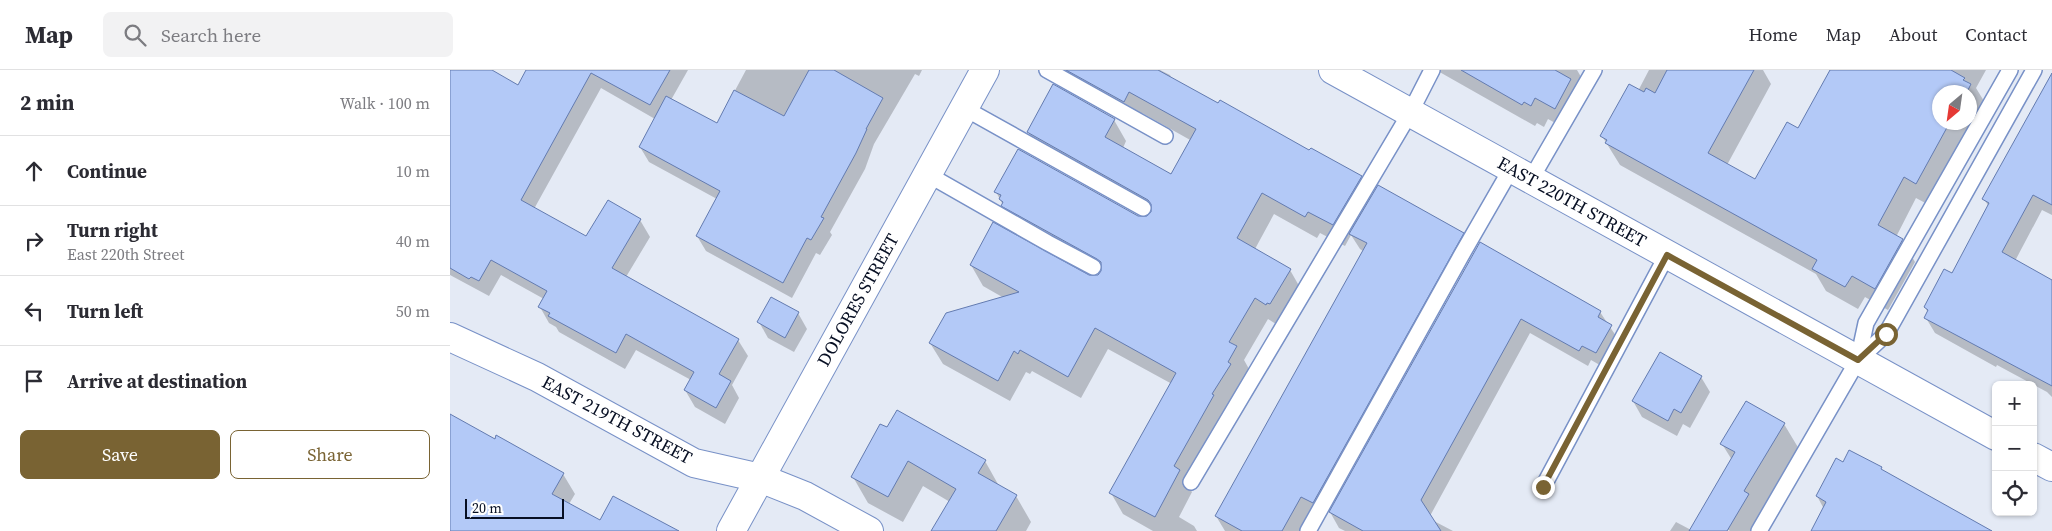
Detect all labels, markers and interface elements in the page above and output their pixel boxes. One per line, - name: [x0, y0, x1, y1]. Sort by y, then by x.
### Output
- search box: [103, 12, 453, 57]
- text: Map: [25, 18, 73, 51]
- icon: search: [121, 21, 149, 49]
- text: Search here: [161, 22, 261, 48]
- text: Home: [1749, 22, 1798, 47]
- text: Map: [1826, 22, 1861, 47]
- text: About: [1889, 22, 1937, 47]
- text: Contact: [1965, 22, 2027, 47]
- north arrow: [1932, 85, 1977, 130]
- text: 2 min: [20, 88, 75, 117]
- text: Walk · 100 m: [340, 92, 430, 114]
- street label: EAST 220TH STREET: [1493, 150, 1651, 253]
- icon: ahead: [20, 157, 48, 185]
- text: Continue: [67, 158, 147, 184]
- text: 10 m: [396, 160, 430, 182]
- text: Turn right: [67, 217, 158, 243]
- icon: right: [20, 227, 48, 255]
- street label: DOLORES STREET: [811, 229, 904, 371]
- text: 40 m: [396, 230, 430, 252]
- text: East 220th Street: [67, 243, 185, 265]
- icon: left: [20, 297, 48, 325]
- text: Turn left: [67, 298, 143, 324]
- text: 50 m: [396, 300, 430, 322]
- route start: [1875, 323, 1898, 346]
- icon: arrive: [20, 367, 48, 395]
- text: Arrive at destination: [67, 368, 247, 394]
- street label: EAST 219TH STREET: [538, 369, 697, 470]
- map controls: [1992, 381, 2037, 516]
- button: +: [1992, 381, 2037, 426]
- button: −: [1992, 426, 2037, 471]
- button: Save: [20, 430, 220, 479]
- button: Share: [230, 430, 430, 479]
- button: locate: [1992, 471, 2037, 516]
- route end: [1532, 476, 1555, 499]
- scale bar: [465, 496, 564, 519]
- text: 20 m: [472, 498, 502, 518]

